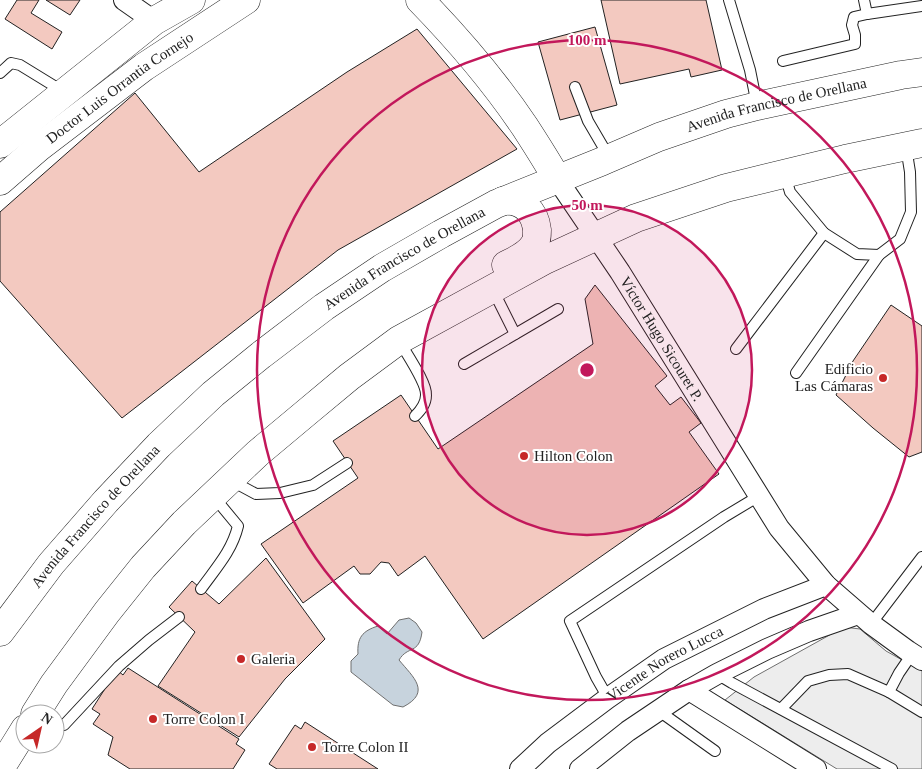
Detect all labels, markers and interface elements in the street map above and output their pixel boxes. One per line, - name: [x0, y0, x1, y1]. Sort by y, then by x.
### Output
- street label: Doctor Luis Orrantia Cornejo: [43, 29, 196, 147]
- text: 100 m: [568, 32, 607, 48]
- street label: Avenida Francisco de Orellana: [684, 75, 868, 135]
- text: 50 m: [571, 197, 603, 213]
- street label: Avenida Francisco de Orellana: [321, 204, 488, 313]
- street label: Víctor Hugo Sicouret P.: [617, 274, 706, 404]
- centre of rings: [578, 361, 596, 379]
- place label: Edificio Las Cámaras: [795, 361, 873, 394]
- marker: Edificio Las Cámaras: [877, 372, 889, 384]
- street label: Avenida Francisco de Orellana: [28, 442, 163, 591]
- place label: Hilton Colon: [534, 448, 613, 464]
- marker: Hilton Colon: [518, 450, 530, 462]
- street label: Vicente Norero Lucca: [604, 623, 726, 704]
- place label: Galeria: [251, 651, 295, 667]
- marker: Galeria: [235, 653, 247, 665]
- north arrow: [15, 704, 65, 754]
- text: N: [39, 710, 55, 728]
- place label: Torre Colon I: [163, 711, 244, 727]
- marker: Torre Colon I: [147, 713, 159, 725]
- place label: Torre Colon II: [322, 739, 408, 755]
- marker: Torre Colon II: [306, 741, 318, 753]

